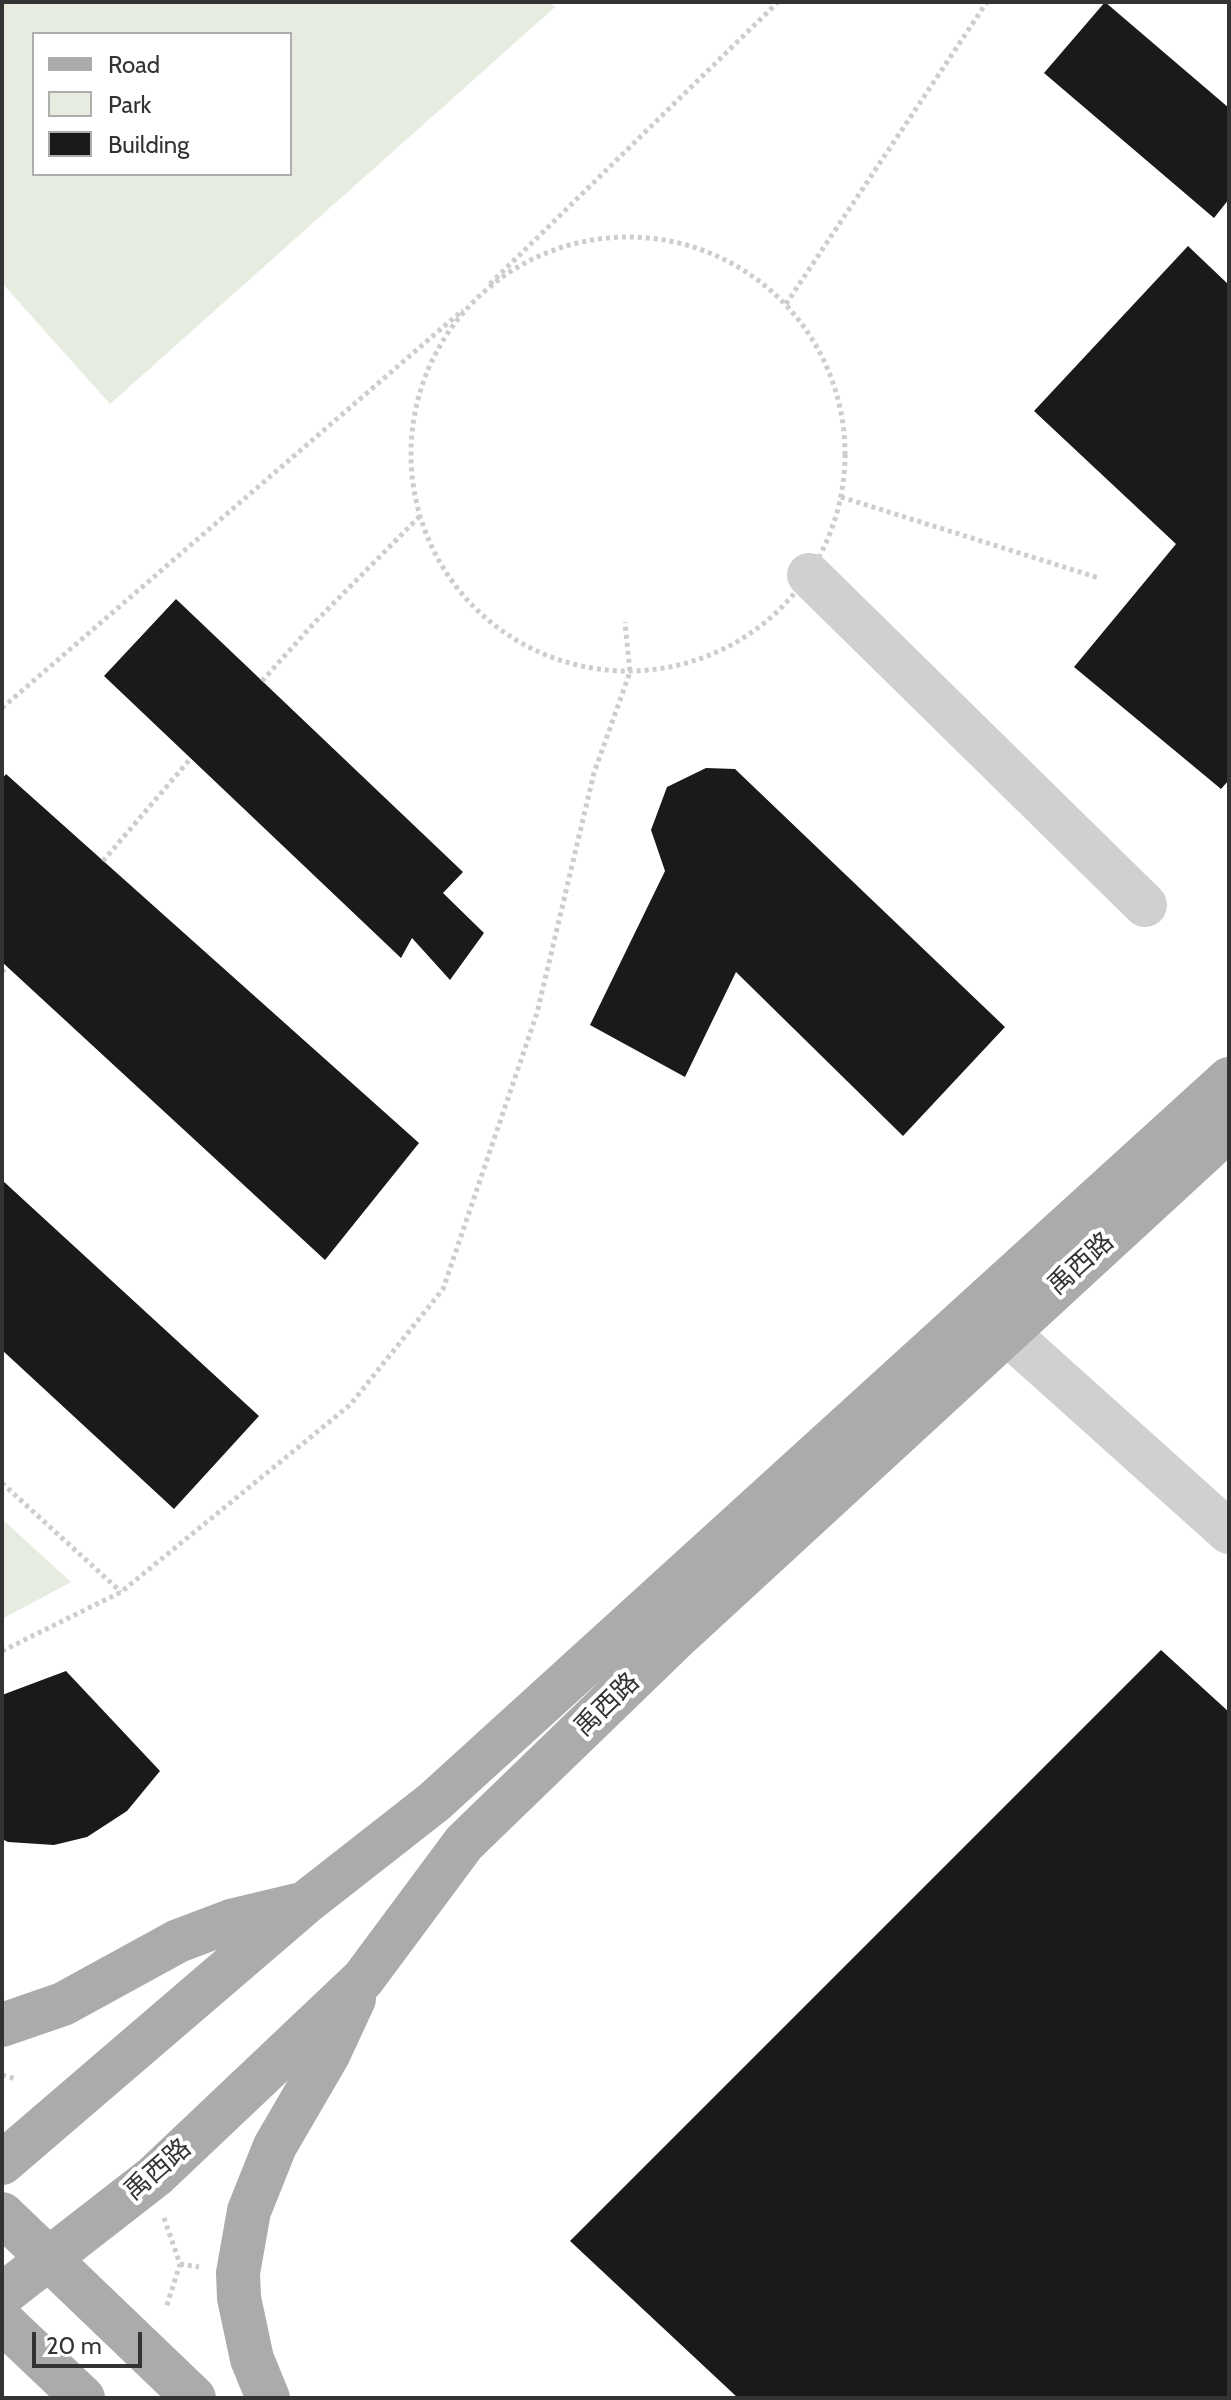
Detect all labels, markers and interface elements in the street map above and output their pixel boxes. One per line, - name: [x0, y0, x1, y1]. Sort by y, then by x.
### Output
- legend: [32, 32, 292, 176]
- text: Road: [108, 50, 160, 79]
- text: Park: [108, 90, 151, 119]
- text: Building: [108, 130, 189, 159]
- street label: 禹西路: [1042, 1226, 1120, 1302]
- street label: 禹西路: [568, 1667, 646, 1743]
- street label: 禹西路: [118, 2133, 198, 2207]
- scale bar: [36, 2316, 146, 2366]
- text: 20 m: [46, 2331, 102, 2360]

